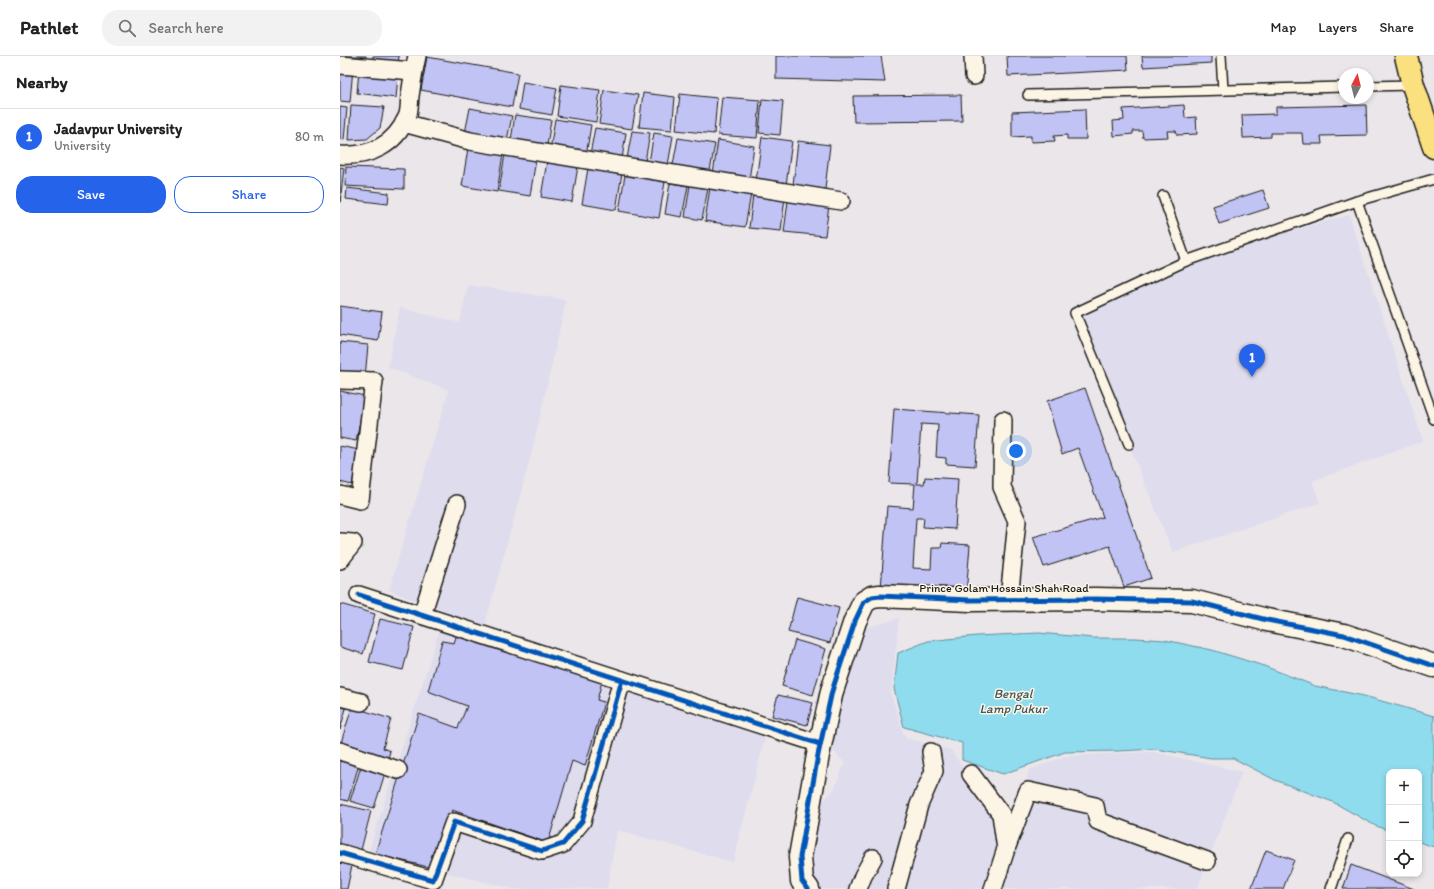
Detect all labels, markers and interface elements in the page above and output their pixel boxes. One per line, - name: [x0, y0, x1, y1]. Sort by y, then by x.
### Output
- search box: [102, 10, 382, 46]
- text: Pathlet: [20, 16, 78, 39]
- icon: search: [116, 17, 138, 39]
- text: Search here: [148, 19, 224, 37]
- text: Map: [1271, 19, 1296, 36]
- text: Layers: [1318, 19, 1357, 36]
- text: Share: [1379, 19, 1414, 36]
- north arrow: [1338, 68, 1374, 104]
- text: Nearby: [16, 72, 68, 92]
- text: Jadavpur University: [54, 120, 182, 138]
- text: 1: [26, 129, 32, 144]
- text: 80 m: [295, 129, 324, 144]
- text: University: [54, 138, 111, 153]
- button: Save: [16, 176, 166, 213]
- button: Share: [174, 176, 324, 213]
- pin: 1: [1239, 344, 1265, 377]
- your location: [1006, 441, 1026, 461]
- street label: Prince Golam Hossain Shah Road: [919, 581, 1089, 595]
- water label: Bengal Lamp Pukur: [979, 686, 1048, 716]
- map controls: [1386, 769, 1422, 877]
- button: +: [1386, 769, 1422, 805]
- button: −: [1386, 805, 1422, 841]
- button: locate: [1386, 841, 1422, 877]

